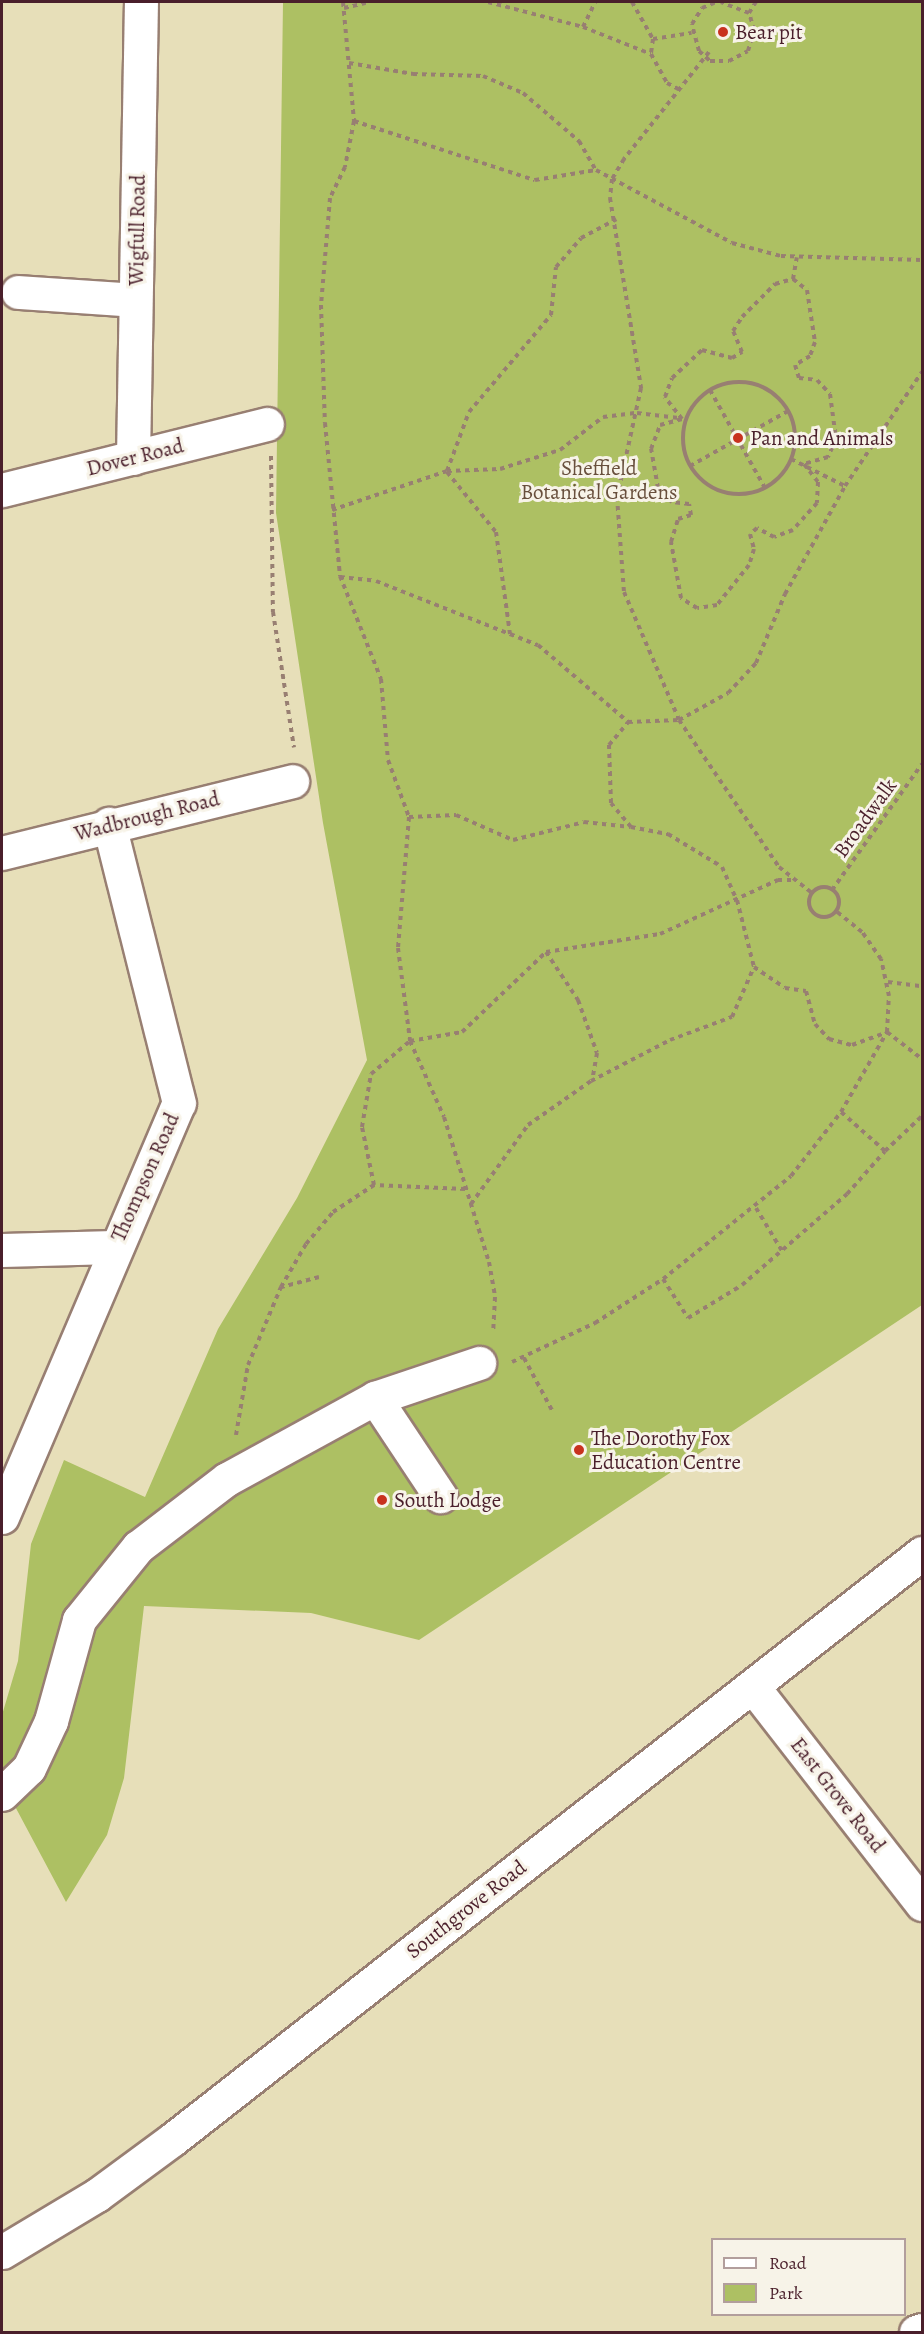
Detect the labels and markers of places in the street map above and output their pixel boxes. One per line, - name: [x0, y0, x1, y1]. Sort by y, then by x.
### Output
- place label: Bear pit: [735, 19, 803, 45]
- marker: Bear pit: [716, 25, 730, 39]
- place label: Pan and Animals: [750, 425, 893, 451]
- marker: Pan and Animals: [731, 431, 745, 445]
- place label: The Dorothy Fox Education Centre: [591, 1425, 741, 1475]
- marker: The Dorothy Fox Education Centre: [572, 1443, 586, 1457]
- place label: South Lodge: [394, 1487, 501, 1513]
- marker: South Lodge: [375, 1493, 389, 1507]

